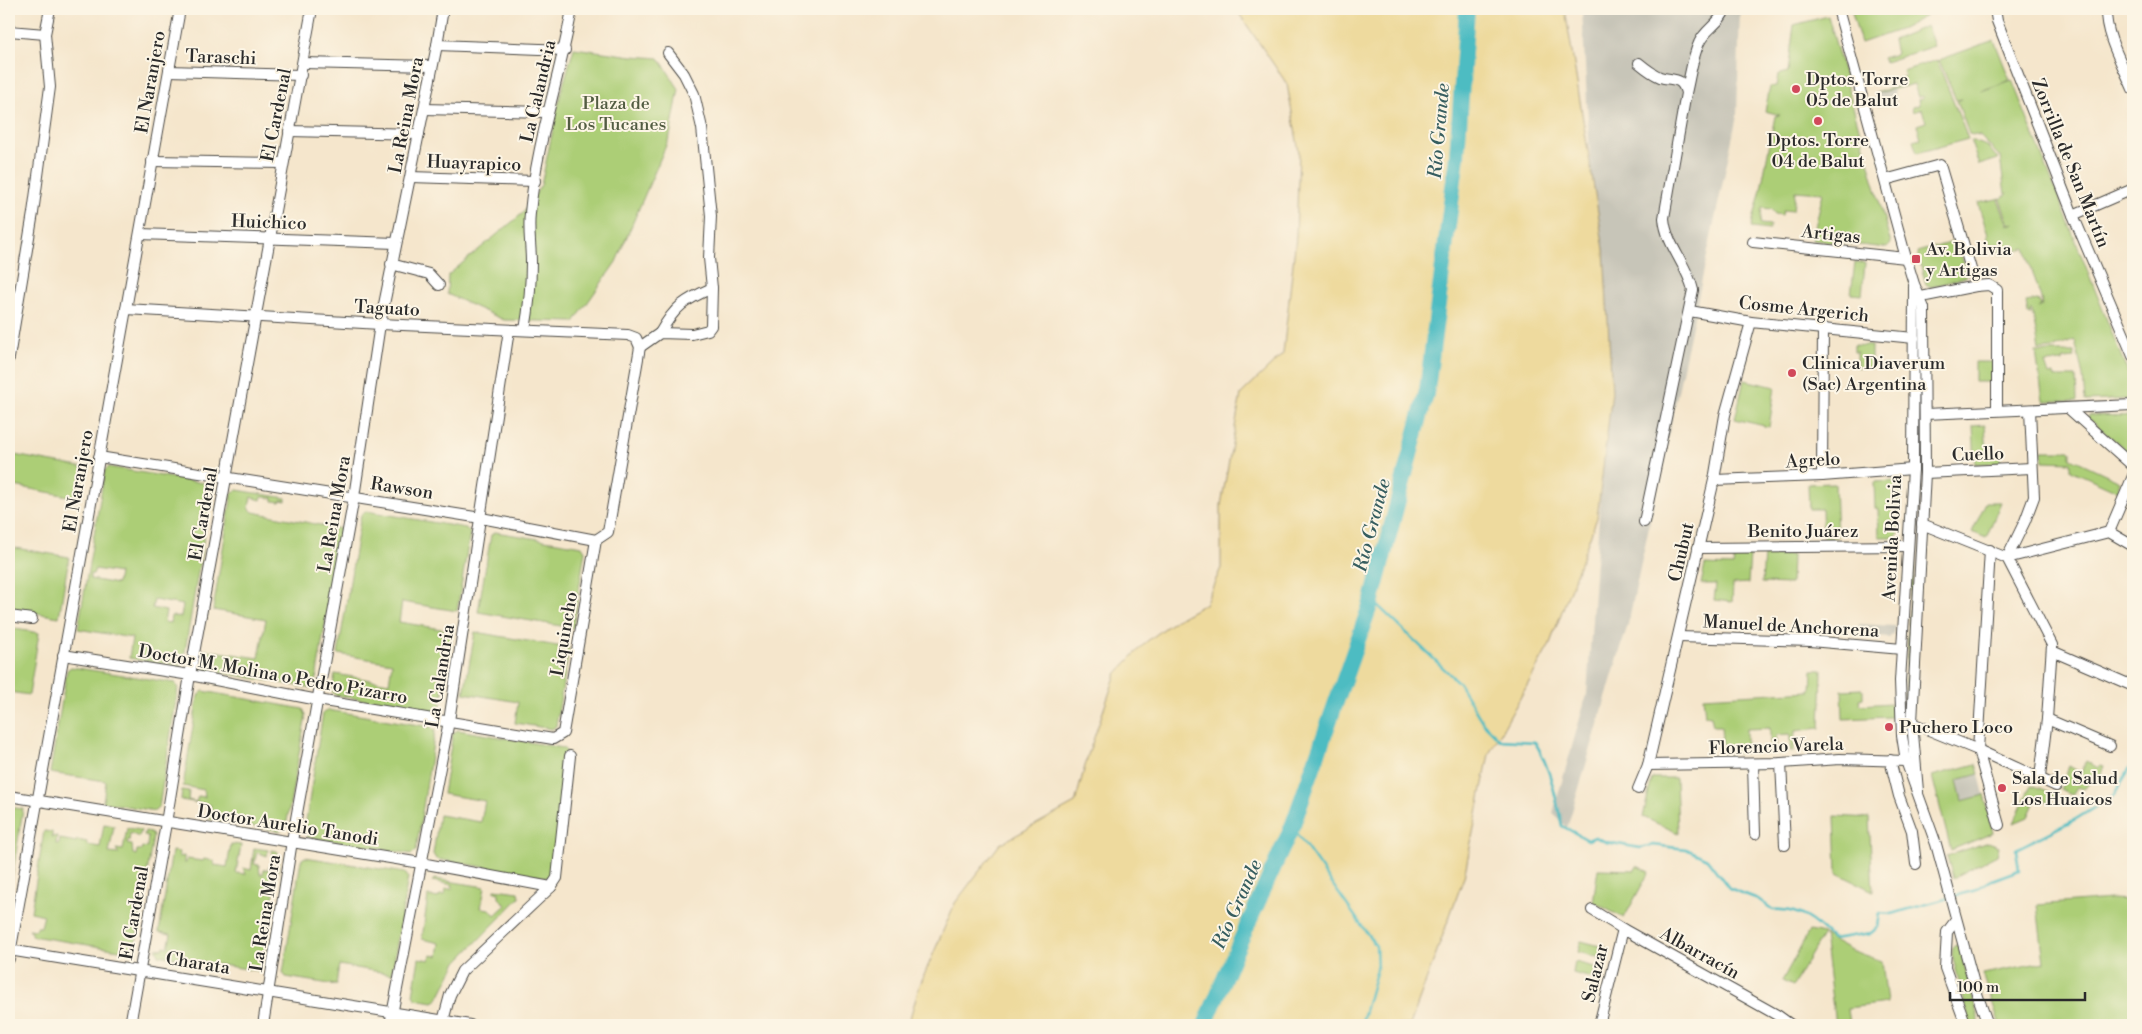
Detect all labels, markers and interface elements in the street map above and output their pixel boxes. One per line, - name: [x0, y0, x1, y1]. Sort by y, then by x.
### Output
- street label: El Naranjero: [130, 29, 171, 135]
- street label: La Calandria: [515, 37, 562, 145]
- street label: Taraschi: [185, 45, 257, 70]
- street label: La Reina Mora: [384, 54, 429, 175]
- street label: El Cardenal: [256, 66, 297, 164]
- place label: Dptos. Torre 05 de Balut: [1806, 68, 1908, 112]
- street label: Zorrilla de San Martín: [2026, 75, 2115, 252]
- water label: Río Grande: [1423, 82, 1455, 181]
- marker: Dptos. Torre 05 de Balut: [1790, 83, 1802, 95]
- park label: Plaza de Los Tucanes: [566, 92, 667, 136]
- marker: Dptos. Torre 04 de Balut: [1812, 115, 1824, 127]
- place label: Dptos. Torre 04 de Balut: [1767, 129, 1869, 173]
- street label: Huayrapico: [426, 150, 522, 177]
- street label: Huichico: [231, 210, 307, 235]
- street label: Artigas: [1799, 220, 1862, 249]
- place label: Av. Bolivia y Artigas: [1925, 238, 2013, 282]
- marker: Av. Bolivia y Artigas: [1910, 253, 1922, 265]
- street label: Cosme Argerich: [1738, 291, 1870, 328]
- street label: Taguato: [354, 295, 420, 322]
- place label: Clinica Diaverum (Sac) Argentina: [1802, 352, 1945, 396]
- marker: Clinica Diaverum (Sac) Argentina: [1786, 367, 1798, 379]
- street label: El Naranjero: [58, 428, 99, 534]
- street label: Cuello: [1951, 442, 2005, 467]
- street label: Agrelo: [1784, 448, 1841, 473]
- street label: La Reina Mora: [313, 453, 356, 574]
- street label: El Cardenal: [184, 465, 223, 563]
- street label: Rawson: [369, 472, 435, 505]
- street label: Avenida Bolivia: [1878, 473, 1907, 603]
- water label: Río Grande: [1348, 476, 1396, 575]
- street label: Chubut: [1664, 520, 1700, 584]
- street label: Benito Juárez: [1747, 520, 1858, 543]
- street label: Liquincho: [546, 590, 583, 678]
- street label: Manuel de Anchorena: [1702, 610, 1881, 643]
- street label: La Calandria: [421, 622, 460, 730]
- street label: Doctor M. Molina o Pedro Pizarro: [137, 639, 409, 710]
- place label: Puchero Loco: [1899, 716, 2013, 739]
- marker: Puchero Loco: [1883, 721, 1895, 733]
- street label: Florencio Varela: [1708, 733, 1845, 760]
- place label: Sala de Salud Los Huaicos: [2012, 767, 2119, 811]
- marker: Sala de Salud Los Huaicos: [1996, 782, 2008, 794]
- street label: Doctor Aurelio Tanodi: [196, 800, 380, 851]
- street label: La Reina Mora: [245, 852, 286, 973]
- water label: Río Grande: [1206, 856, 1267, 954]
- street label: El Cardenal: [115, 864, 154, 962]
- street label: Albarracín: [1655, 922, 1744, 985]
- street label: Salazar: [1577, 941, 1614, 1005]
- street label: Charata: [164, 947, 233, 980]
- scale bar: [1950, 969, 2084, 1001]
- text: 100 m: [1957, 978, 1999, 997]

